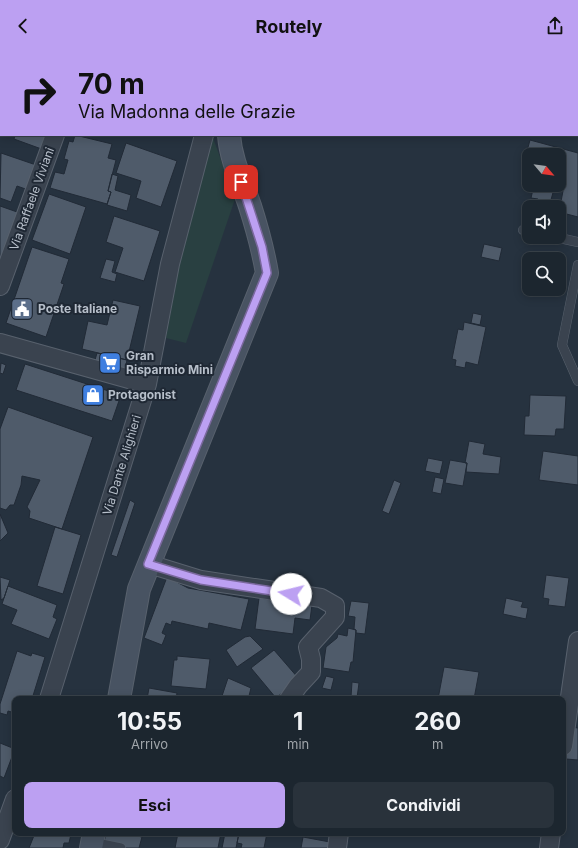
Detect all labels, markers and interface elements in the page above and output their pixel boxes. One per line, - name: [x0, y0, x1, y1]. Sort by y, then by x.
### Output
- icon: back: [12, 15, 34, 37]
- icon: share: [544, 15, 566, 37]
- text: Routely: [256, 16, 322, 37]
- text: 70 m: [78, 67, 145, 101]
- icon: right: [12, 68, 64, 120]
- text: Via Madonna delle Grazie: [78, 101, 295, 122]
- street label: Via Raffaele Viviani: [6, 145, 57, 252]
- north arrow: [522, 148, 566, 192]
- map controls: [522, 148, 566, 296]
- pin: [224, 165, 258, 199]
- icon: arrive: [230, 171, 252, 193]
- button: sound: [522, 200, 566, 244]
- button: search: [522, 252, 566, 296]
- public building icon: Poste Italiane: [9, 296, 35, 322]
- place label: Poste Italiane: [38, 301, 117, 316]
- place label: Gran Risparmio Mini: [126, 348, 213, 377]
- supermarket icon: Gran Risparmio Mini: [97, 350, 123, 376]
- shop icon: Protagonist: [80, 382, 106, 408]
- place label: Protagonist: [108, 387, 177, 402]
- street label: Via Dante Alighieri: [99, 413, 144, 517]
- position arrow: [270, 573, 312, 615]
- text: 10:55: [117, 707, 182, 736]
- text: 1: [293, 707, 303, 736]
- text: 260: [414, 707, 461, 736]
- text: Arrivo: [131, 736, 168, 752]
- text: min: [287, 736, 309, 752]
- text: m: [432, 736, 443, 752]
- button: Esci: [24, 782, 285, 828]
- button: Condividi: [293, 782, 554, 828]

